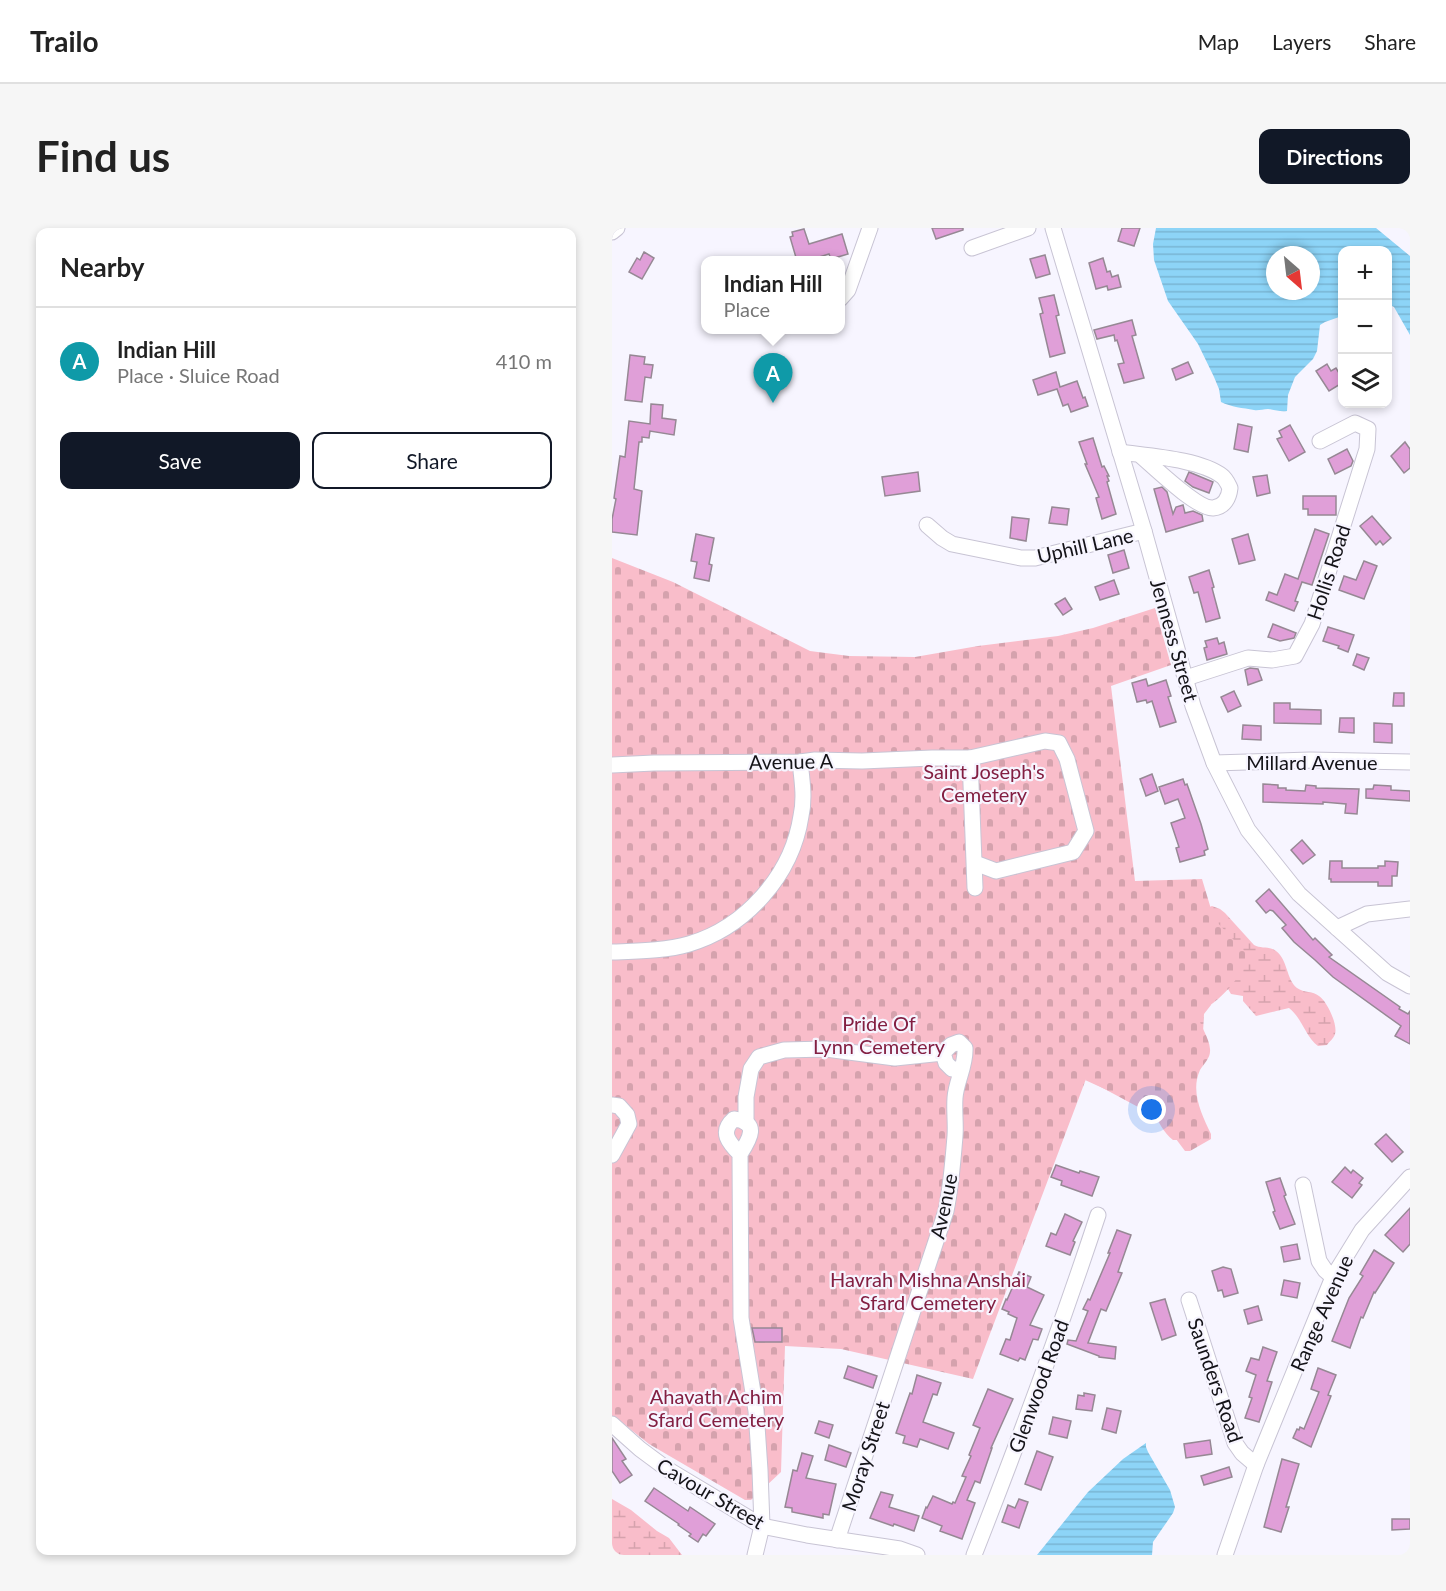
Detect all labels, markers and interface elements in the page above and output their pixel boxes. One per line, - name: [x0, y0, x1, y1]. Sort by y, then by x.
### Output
- text: Trailo: [30, 24, 99, 58]
- text: Map: [1198, 29, 1239, 54]
- text: Layers: [1272, 29, 1331, 54]
- text: Share: [1364, 29, 1416, 54]
- button: Directions: [1259, 129, 1410, 184]
- text: Find us: [36, 131, 170, 181]
- north arrow: [1266, 246, 1320, 300]
- map controls: [1338, 246, 1392, 408]
- button: +: [1338, 246, 1392, 300]
- text: Nearby: [60, 251, 145, 283]
- popup: [701, 256, 845, 334]
- text: Indian Hill: [723, 270, 823, 297]
- text: Place: [723, 297, 770, 321]
- button: −: [1338, 300, 1392, 354]
- text: Indian Hill: [117, 336, 216, 363]
- text: A: [73, 349, 86, 373]
- text: 410 m: [496, 349, 552, 373]
- pin: A: [754, 354, 792, 403]
- button: layers: [1338, 354, 1392, 408]
- text: Place · Sluice Road: [117, 363, 280, 387]
- button: Save: [60, 432, 300, 489]
- button: Share: [312, 432, 552, 489]
- street label: Hollis Road: [1301, 521, 1355, 623]
- street label: Uphill Lane: [1035, 522, 1135, 568]
- street label: Jenness Street: [1146, 576, 1204, 704]
- street label: Avenue A: [749, 748, 834, 774]
- street label: Millard Avenue: [1246, 750, 1378, 774]
- park label: Saint Joseph's Cemetery: [923, 759, 1045, 806]
- park label: Pride Of Lynn Cemetery: [813, 1011, 946, 1058]
- your location: [1137, 1095, 1166, 1124]
- street label: Avenue: [924, 1171, 962, 1241]
- street label: Range Avenue: [1285, 1251, 1357, 1375]
- park label: Havrah Mishna Anshai Sfard Cemetery: [830, 1267, 1026, 1314]
- street label: Saunders Road: [1183, 1315, 1249, 1445]
- street label: Glenwood Road: [1003, 1316, 1073, 1456]
- park label: Ahavath Achim Sfard Cemetery: [648, 1384, 785, 1431]
- street label: Moray Street: [836, 1398, 894, 1514]
- street label: Cavour Street: [653, 1453, 769, 1533]

